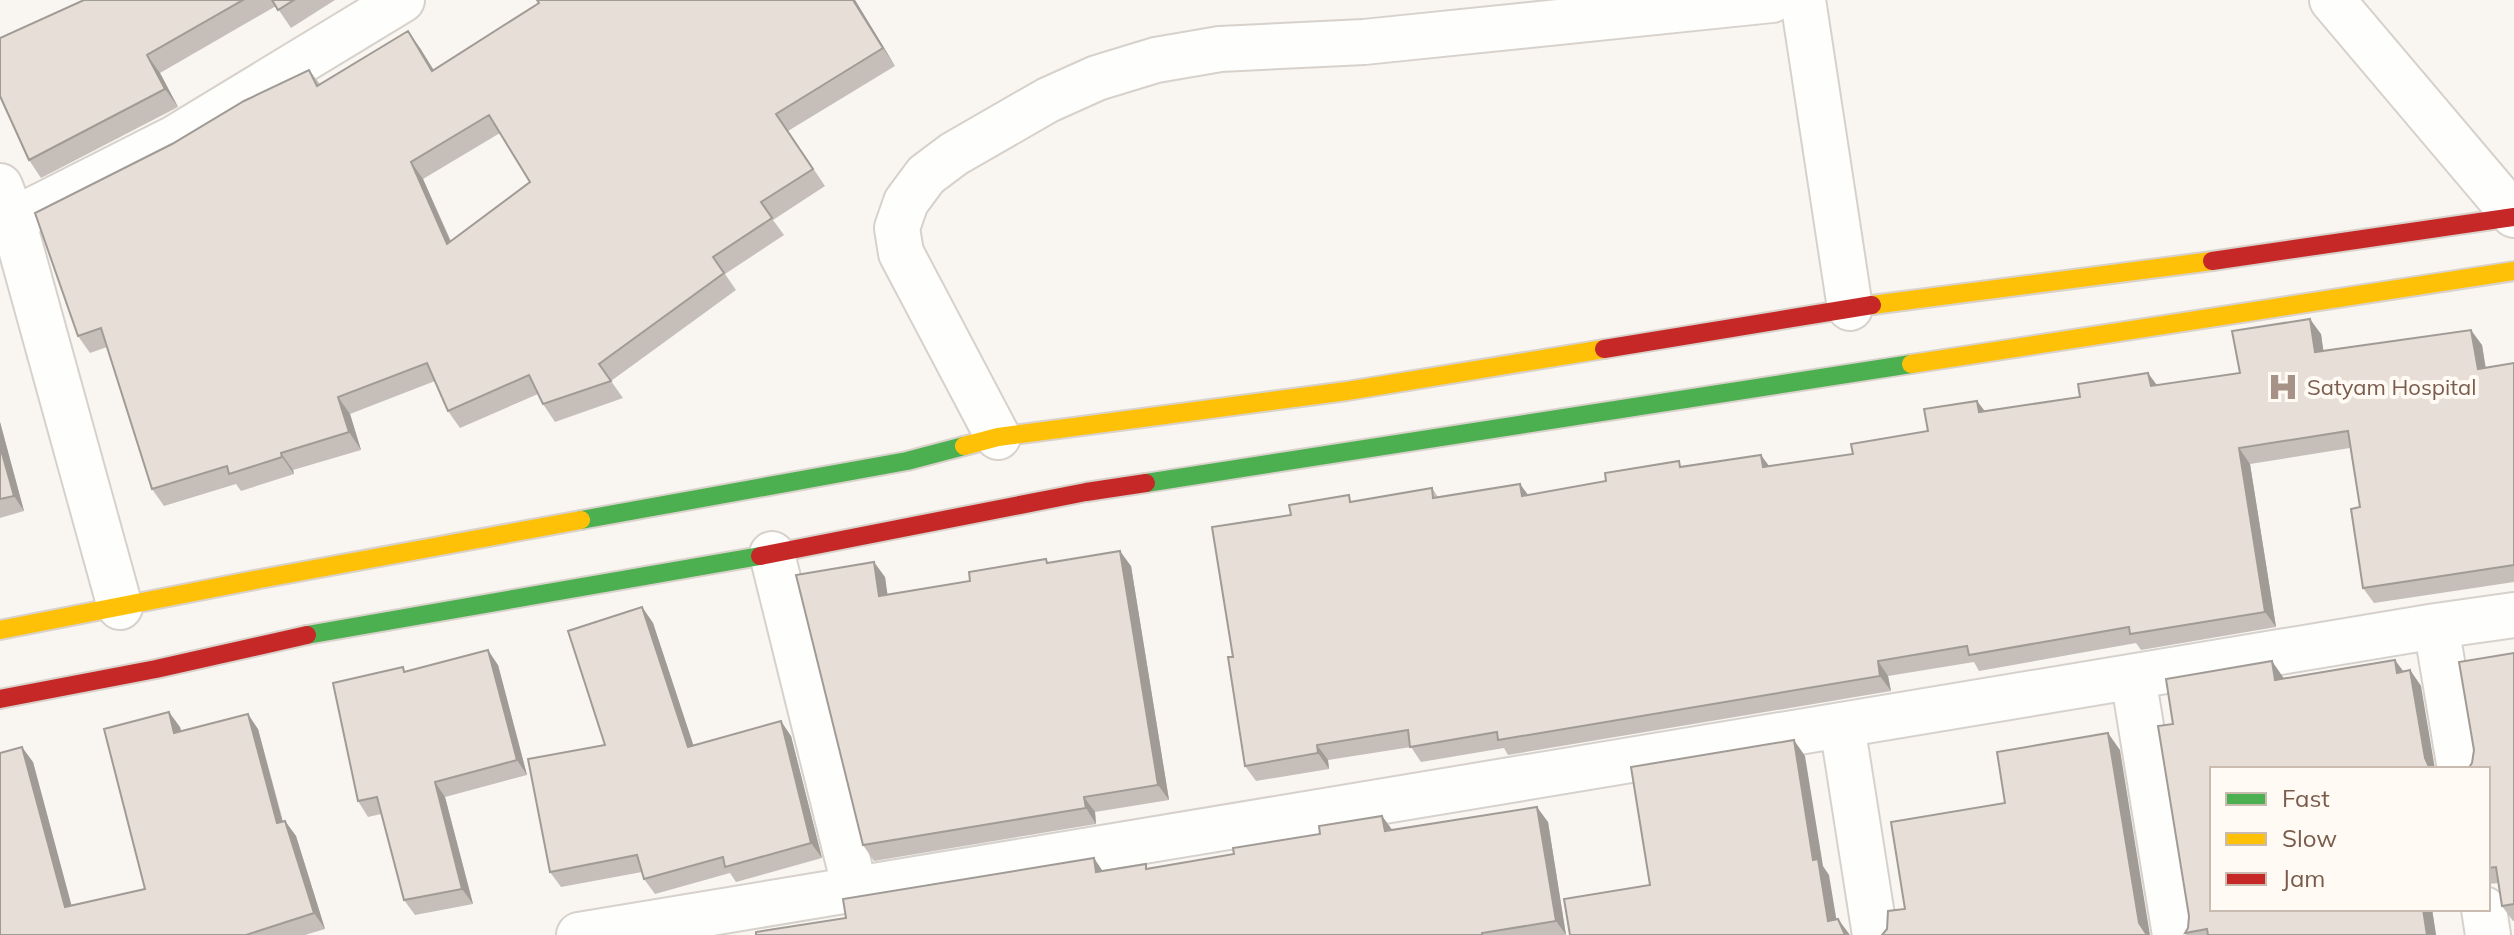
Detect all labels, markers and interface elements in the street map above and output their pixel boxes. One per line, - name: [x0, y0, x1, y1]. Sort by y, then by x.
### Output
- hospital icon: Satyam Hospital: [2266, 370, 2300, 404]
- place label: Satyam Hospital: [2307, 373, 2476, 401]
- legend: [2210, 767, 2490, 911]
- text: Fast: [2282, 783, 2330, 813]
- text: Slow: [2282, 823, 2337, 853]
- text: Jam: [2282, 863, 2325, 893]

